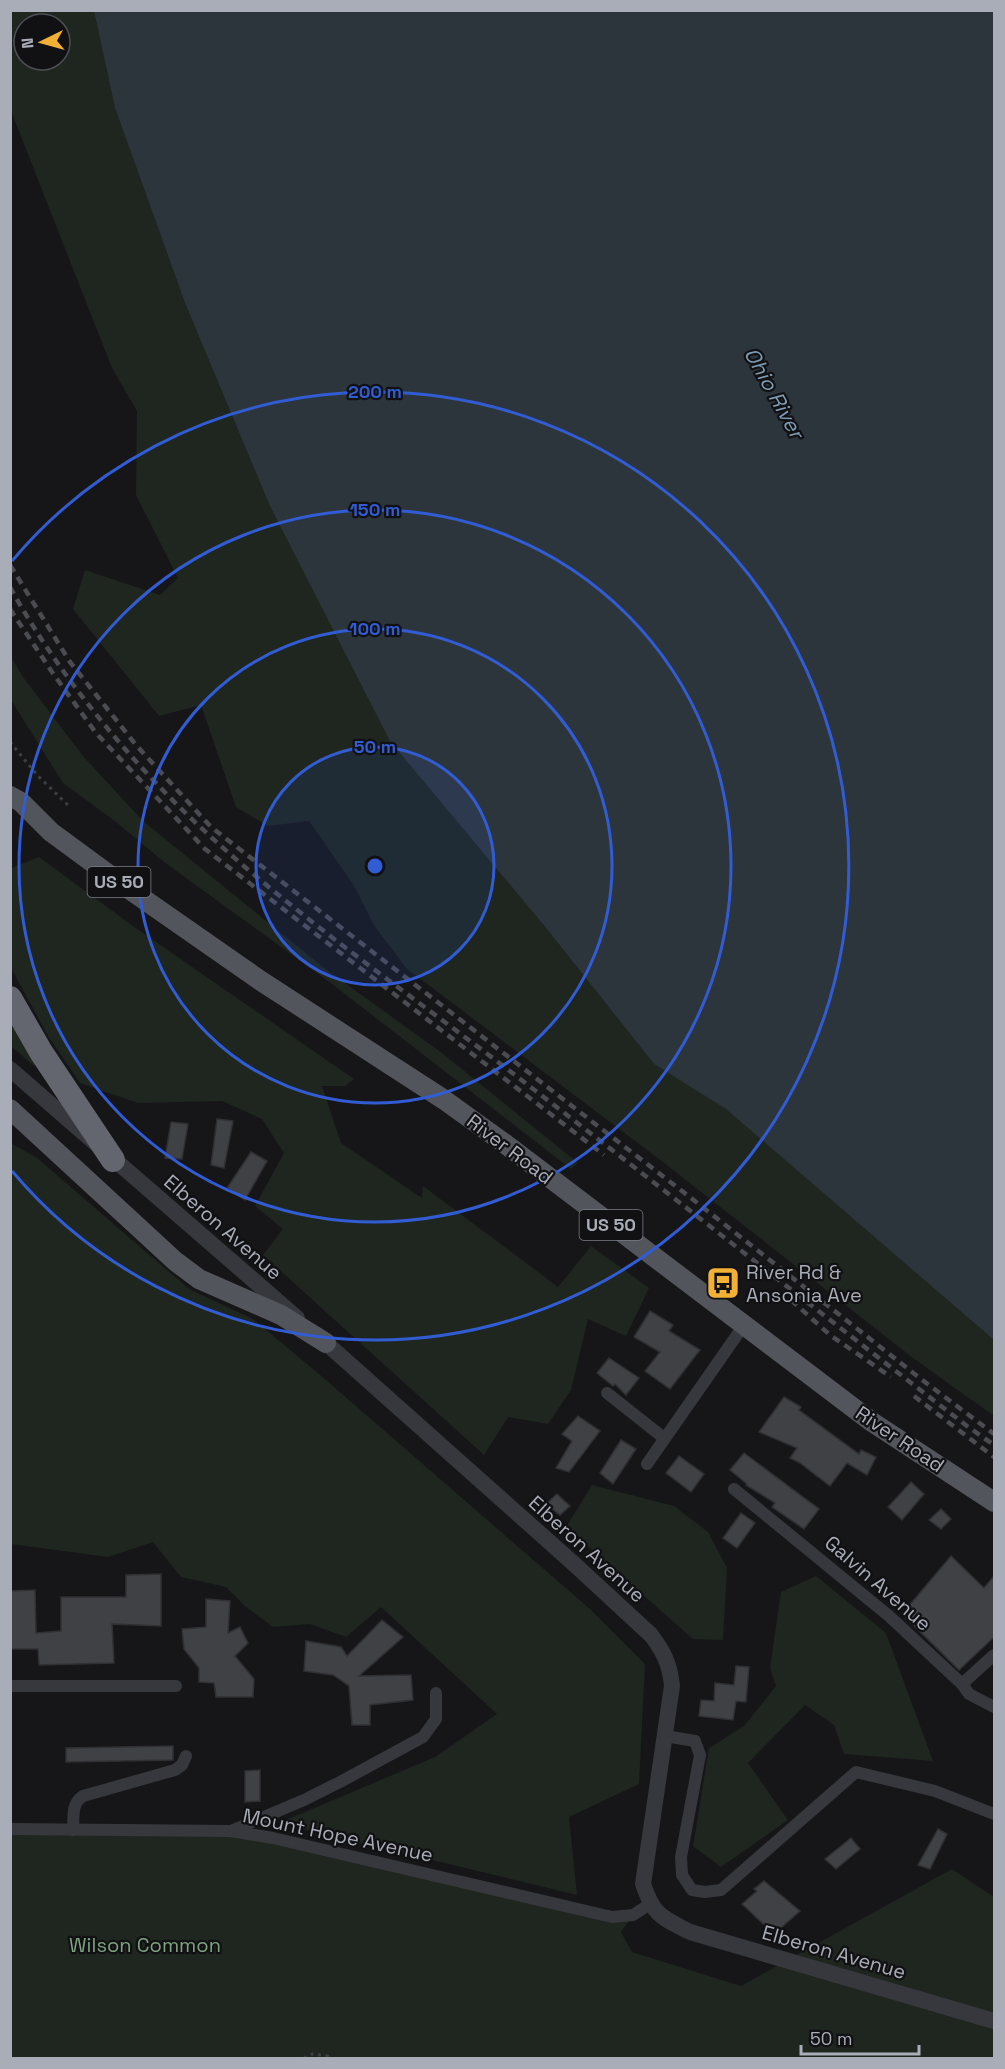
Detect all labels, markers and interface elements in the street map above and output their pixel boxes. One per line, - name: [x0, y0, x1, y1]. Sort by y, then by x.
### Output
- north arrow: [12, 12, 72, 72]
- text: N: [17, 37, 38, 50]
- water label: Ohio River: [738, 342, 812, 445]
- text: 200 m: [348, 380, 402, 403]
- text: 150 m: [350, 498, 400, 521]
- text: 100 m: [349, 617, 401, 640]
- text: 50 m: [354, 735, 396, 758]
- centre of rings: [365, 856, 385, 876]
- road number: US 50: [88, 867, 150, 897]
- street label: River Road: [462, 1108, 558, 1190]
- street label: Elberon Avenue: [159, 1169, 287, 1285]
- road number: US 50: [580, 1210, 642, 1240]
- place label: River Rd & Ansonia Ave: [746, 1259, 862, 1308]
- bus stop icon: River Rd & Ansonia Ave: [705, 1265, 741, 1301]
- street label: River Road: [851, 1400, 949, 1478]
- street label: Elberon Avenue: [523, 1490, 651, 1608]
- street label: Galvin Avenue: [819, 1530, 937, 1636]
- street label: Mount Hope Avenue: [240, 1802, 436, 1868]
- street label: Elberon Avenue: [759, 1919, 909, 1985]
- park label: Wilson Common: [69, 1932, 221, 1958]
- scale bar: [801, 2018, 920, 2056]
- text: 50 m: [810, 2027, 852, 2050]

